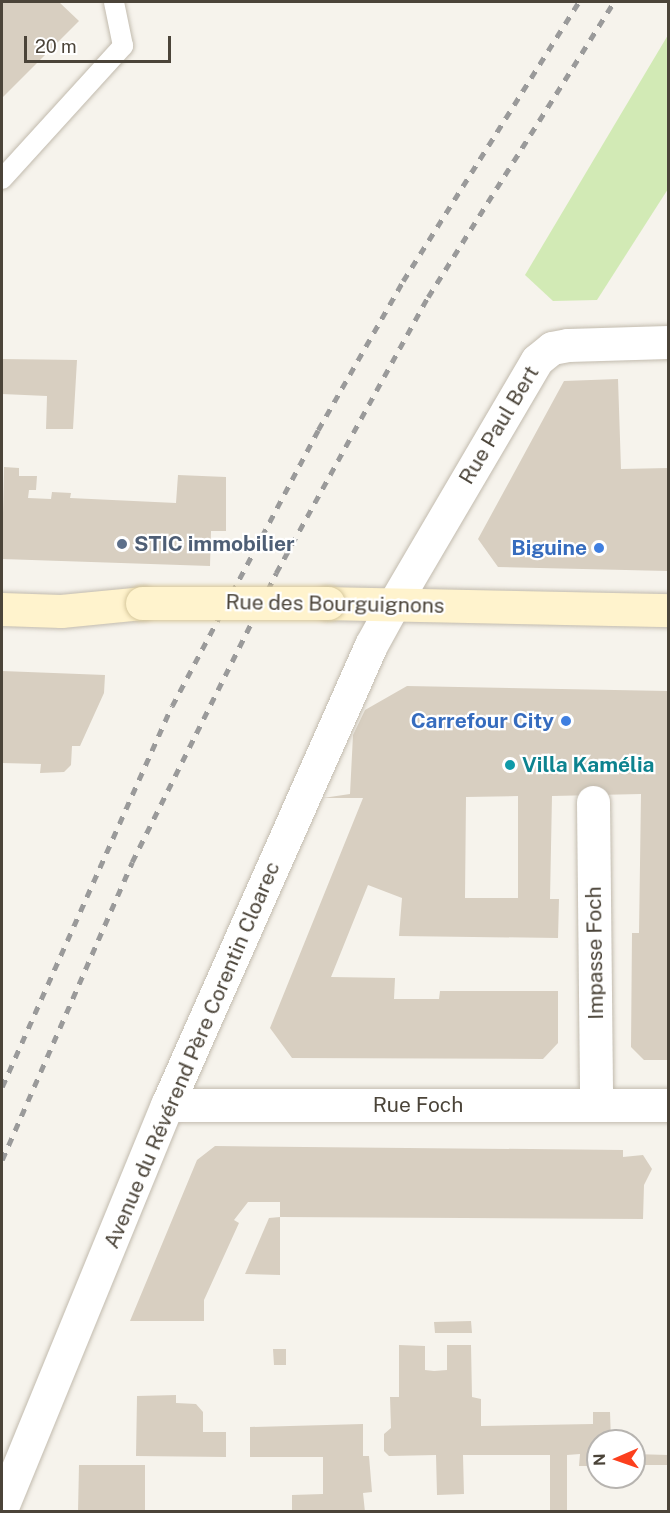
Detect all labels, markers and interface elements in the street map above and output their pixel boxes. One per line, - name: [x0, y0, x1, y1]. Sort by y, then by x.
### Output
- scale bar: [27, 24, 174, 62]
- text: 20 m: [35, 36, 77, 57]
- street label: Rue Paul Bert: [454, 361, 544, 489]
- place label: STIC immobilier: [134, 531, 295, 557]
- place label: Biguine: [511, 535, 587, 561]
- marker: STIC immobilier: [115, 537, 129, 551]
- marker: Biguine: [592, 541, 606, 555]
- street label: Rue des Bourguignons: [225, 589, 445, 619]
- place label: Carrefour City: [411, 708, 554, 734]
- marker: Carrefour City: [559, 714, 573, 728]
- place label: Villa Kamélia: [522, 752, 654, 778]
- marker: Villa Kamélia: [503, 758, 517, 772]
- street label: Avenue du Révérend Père Corentin Cloarec: [99, 858, 285, 1252]
- street label: Impasse Foch: [581, 886, 609, 1020]
- street label: Rue Foch: [373, 1092, 463, 1118]
- north arrow: [586, 1429, 646, 1489]
- text: N: [590, 1453, 609, 1466]

